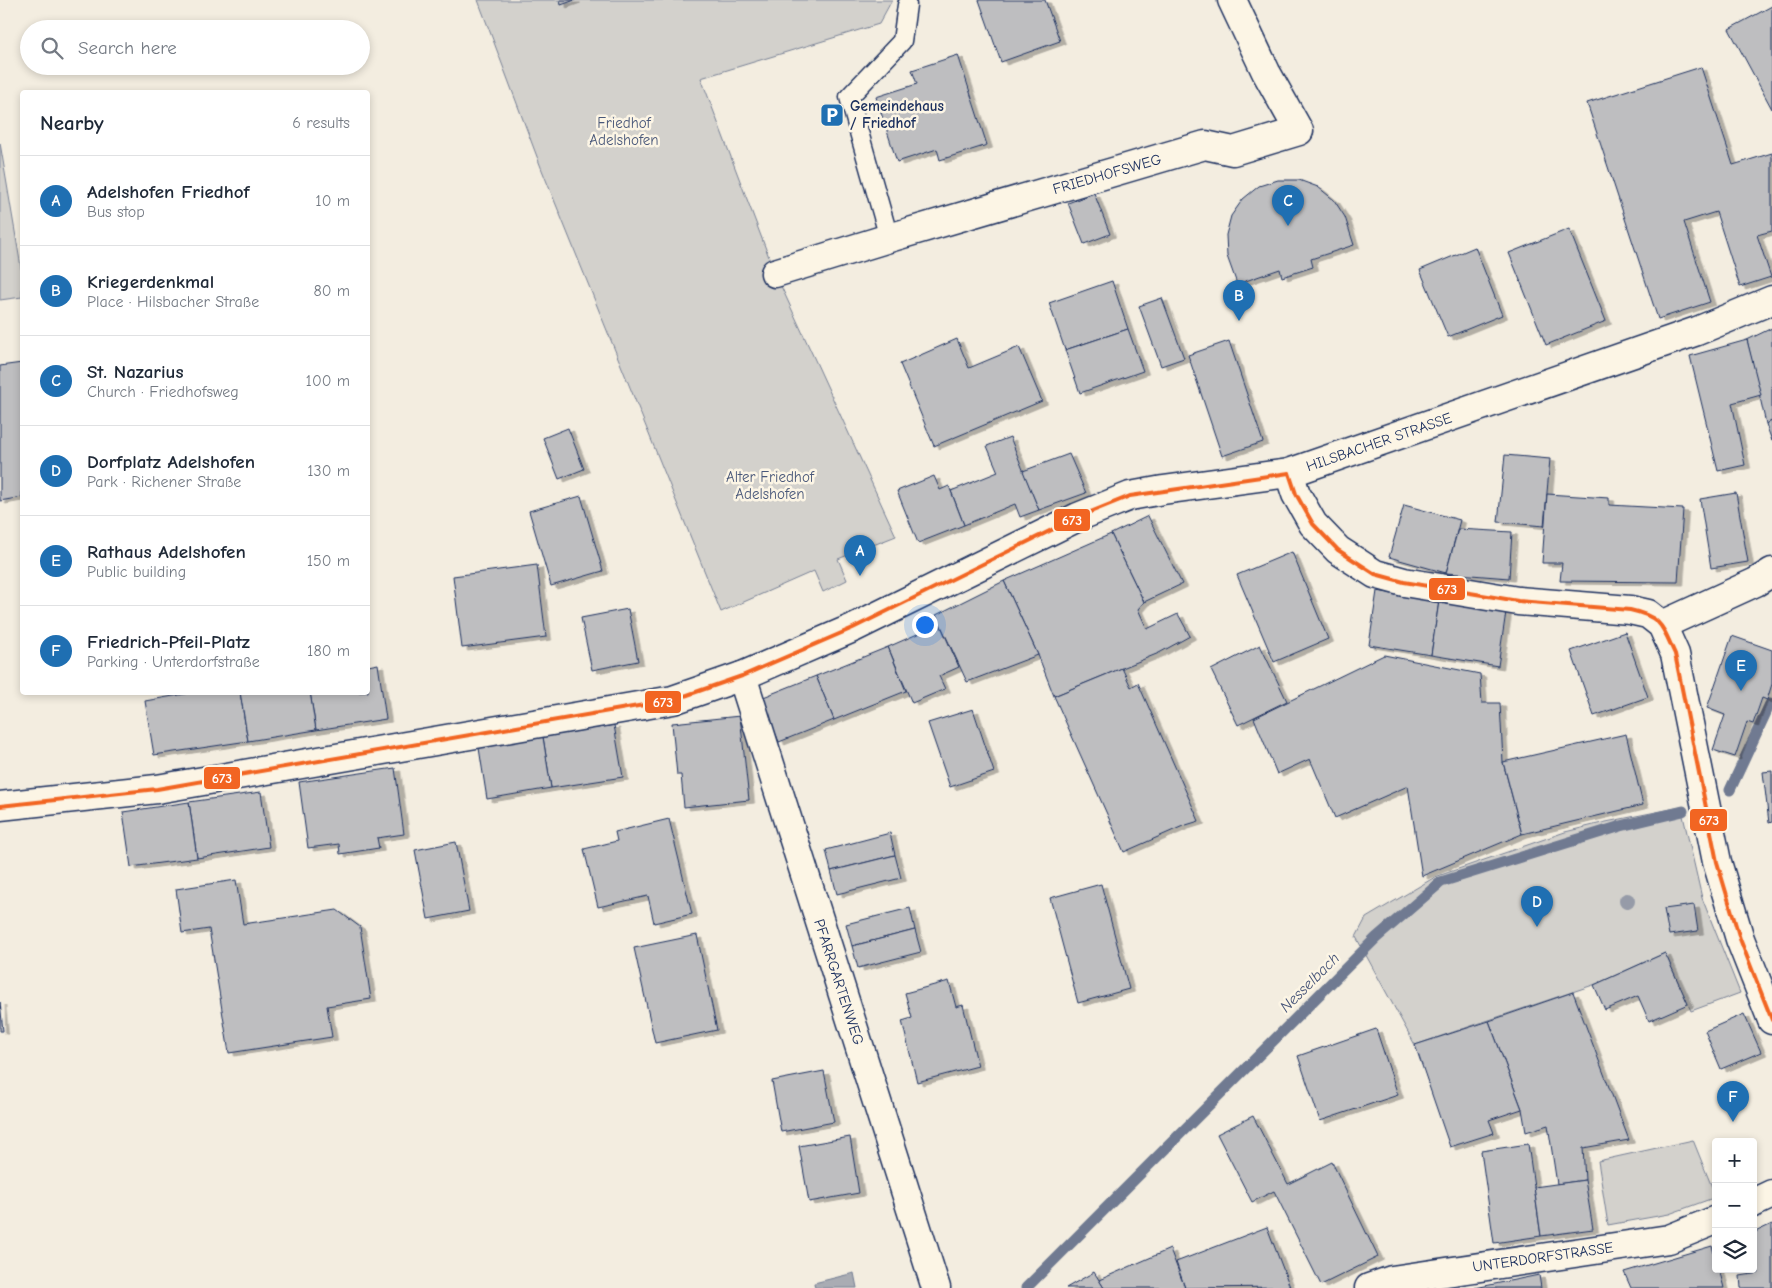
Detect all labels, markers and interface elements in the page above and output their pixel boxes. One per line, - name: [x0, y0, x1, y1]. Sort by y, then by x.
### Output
- search box: [20, 20, 370, 75]
- icon: search: [38, 34, 66, 62]
- text: Search here: [78, 37, 177, 59]
- place label: Gemeindehaus / Friedhof: [850, 97, 944, 132]
- parking icon: Gemeindehaus / Friedhof: [819, 102, 845, 128]
- text: Nearby: [40, 111, 104, 135]
- text: 6 results: [292, 114, 350, 132]
- park label: Friedhof Adelshofen: [589, 114, 659, 149]
- street label: FRIEDHOFSWEG: [1051, 150, 1164, 198]
- text: Adelshofen Friedhof: [87, 181, 250, 203]
- pin: C: [1272, 185, 1304, 226]
- text: A: [52, 192, 60, 210]
- text: 10 m: [315, 192, 350, 210]
- text: Bus stop: [87, 203, 145, 221]
- text: Kriegerdenkmal: [87, 271, 214, 293]
- pin: B: [1223, 280, 1255, 321]
- text: B: [51, 282, 61, 300]
- text: 80 m: [313, 282, 350, 300]
- text: Place · Hilsbacher Straße: [87, 293, 259, 311]
- text: St. Nazarius: [87, 361, 184, 383]
- text: C: [51, 372, 61, 390]
- text: 100 m: [306, 372, 350, 390]
- text: Church · Friedhofsweg: [87, 383, 239, 401]
- street label: HILSBACHER STRASSE: [1304, 409, 1454, 475]
- text: Dorfplatz Adelshofen: [87, 451, 255, 473]
- text: D: [51, 462, 61, 480]
- text: 130 m: [307, 462, 350, 480]
- park label: Alter Friedhof Adelshofen: [726, 468, 815, 503]
- text: Park · Richener Straße: [87, 473, 241, 491]
- line badge: 673: [1053, 508, 1091, 532]
- text: 673: [1062, 512, 1082, 529]
- pin: A: [844, 535, 876, 576]
- text: Rathaus Adelshofen: [87, 541, 246, 563]
- text: E: [51, 552, 61, 570]
- text: 150 m: [307, 552, 350, 570]
- text: Public building: [87, 563, 186, 581]
- line badge: 673: [1428, 577, 1466, 601]
- text: 673: [1437, 581, 1457, 598]
- your location: [912, 612, 938, 638]
- text: Friedrich-Pfeil-Platz: [87, 631, 250, 653]
- text: F: [51, 642, 61, 660]
- text: 180 m: [307, 642, 350, 660]
- pin: E: [1725, 650, 1757, 691]
- text: Parking · Unterdorfstraße: [87, 653, 260, 671]
- line badge: 673: [644, 690, 682, 714]
- text: 673: [653, 694, 673, 711]
- line badge: 673: [203, 766, 241, 790]
- text: 673: [212, 770, 232, 787]
- line badge: 673: [1689, 808, 1728, 832]
- text: 673: [1699, 812, 1719, 829]
- pin: D: [1521, 886, 1553, 927]
- street label: PFARRGARTENWEG: [810, 917, 868, 1047]
- water label: Nesselbach: [1276, 949, 1343, 1016]
- pin: F: [1717, 1081, 1749, 1122]
- map controls: [1712, 1138, 1757, 1273]
- button: +: [1712, 1138, 1757, 1183]
- button: −: [1712, 1183, 1757, 1228]
- button: layers: [1712, 1228, 1757, 1273]
- street label: UNTERDORFSTRASSE: [1471, 1238, 1615, 1276]

